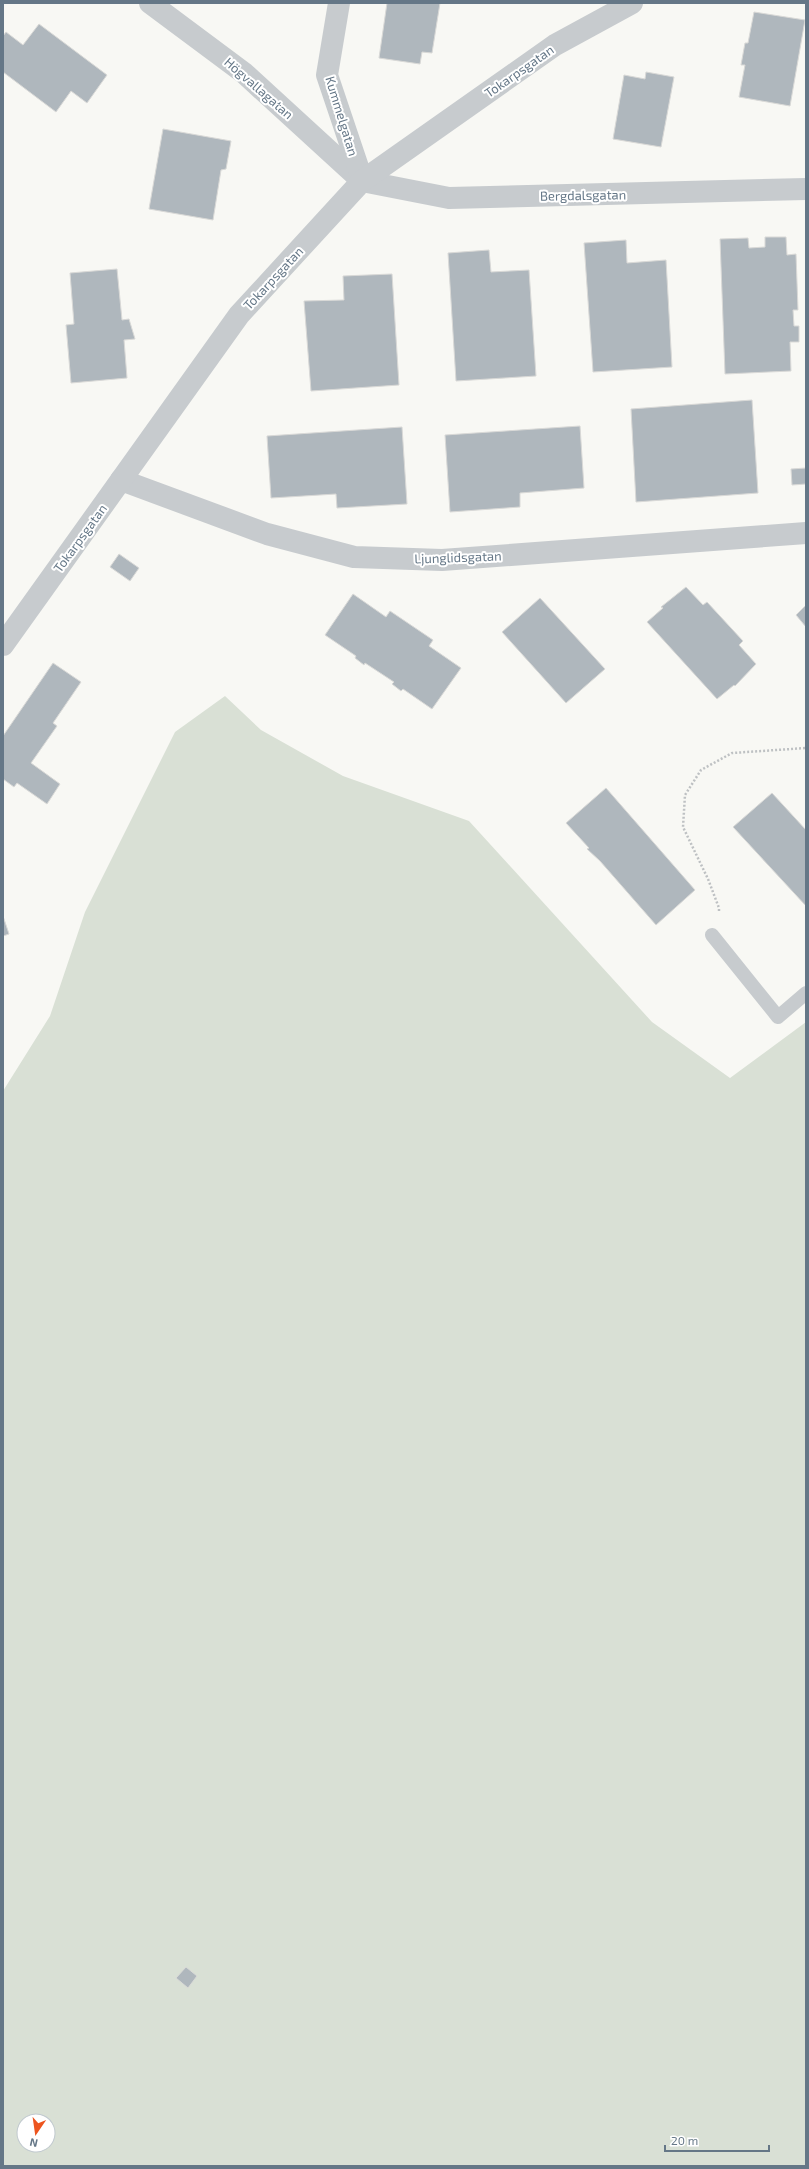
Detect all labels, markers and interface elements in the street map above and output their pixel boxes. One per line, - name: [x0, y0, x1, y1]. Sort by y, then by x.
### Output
- street label: Tokarpsgatan: [481, 41, 557, 101]
- street label: Högvallagatan: [221, 54, 297, 122]
- street label: Kummelgatan: [322, 74, 362, 158]
- street label: Bergdalsgatan: [540, 186, 626, 204]
- street label: Tokarpsgatan: [240, 243, 306, 313]
- street label: Tokarpsgatan: [50, 501, 110, 575]
- street label: Ljunglidsgatan: [414, 547, 502, 567]
- north arrow: [16, 2113, 56, 2153]
- scale bar: [665, 2127, 769, 2153]
- text: 20 m: [671, 2133, 698, 2147]
- text: N: [28, 2136, 39, 2150]

